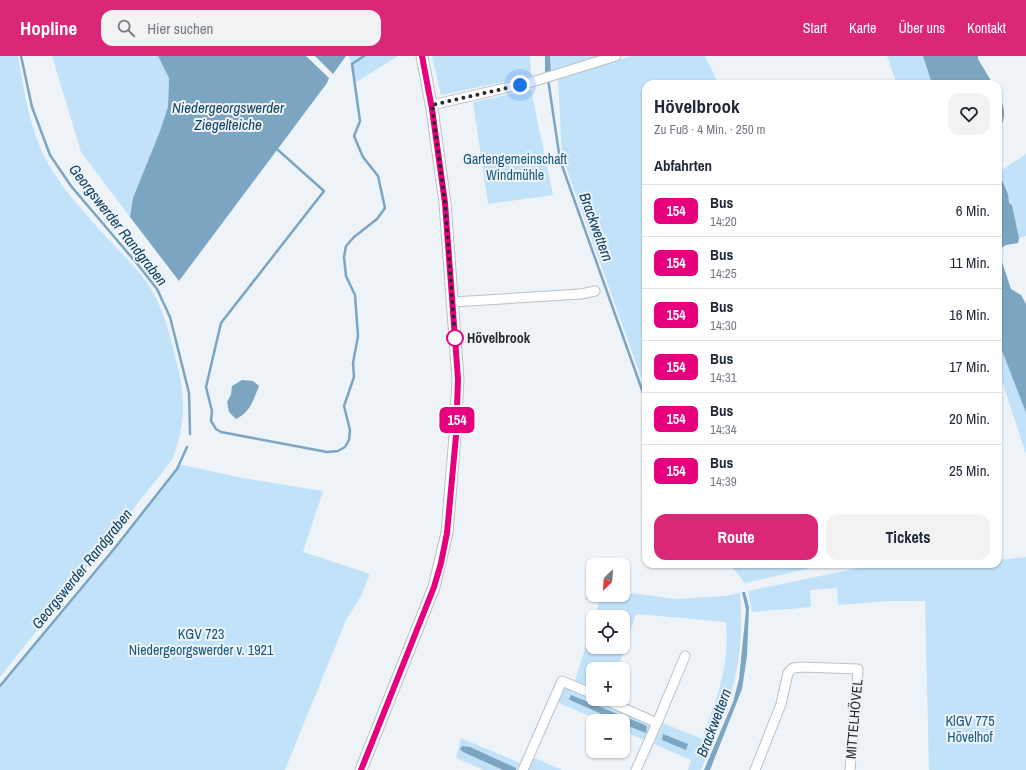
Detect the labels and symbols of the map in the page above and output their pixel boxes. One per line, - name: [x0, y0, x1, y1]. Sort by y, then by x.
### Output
- your location: [510, 75, 530, 95]
- water label: Niedergeorgswerder Ziegelteiche: [172, 97, 285, 135]
- park label: Gartengemeinschaft Windmühle: [463, 150, 567, 184]
- water label: Georgswerder Randgraben: [64, 160, 173, 290]
- water label: Brackwettern: [574, 190, 619, 264]
- marker: Hövelbrook: [446, 329, 464, 347]
- place label: Hövelbrook: [467, 329, 531, 347]
- line badge: 154: [434, 407, 480, 433]
- water label: Georgswerder Randgraben: [27, 504, 137, 633]
- north arrow: [586, 558, 630, 602]
- park label: KGV 723 Niedergeorgswerder v. 1921: [129, 625, 274, 659]
- street label: MITTELHÖVEL: [842, 678, 866, 760]
- water label: Brackwettern: [691, 685, 736, 760]
- park label: KlGV 775 Hövelhof: [945, 712, 995, 746]

